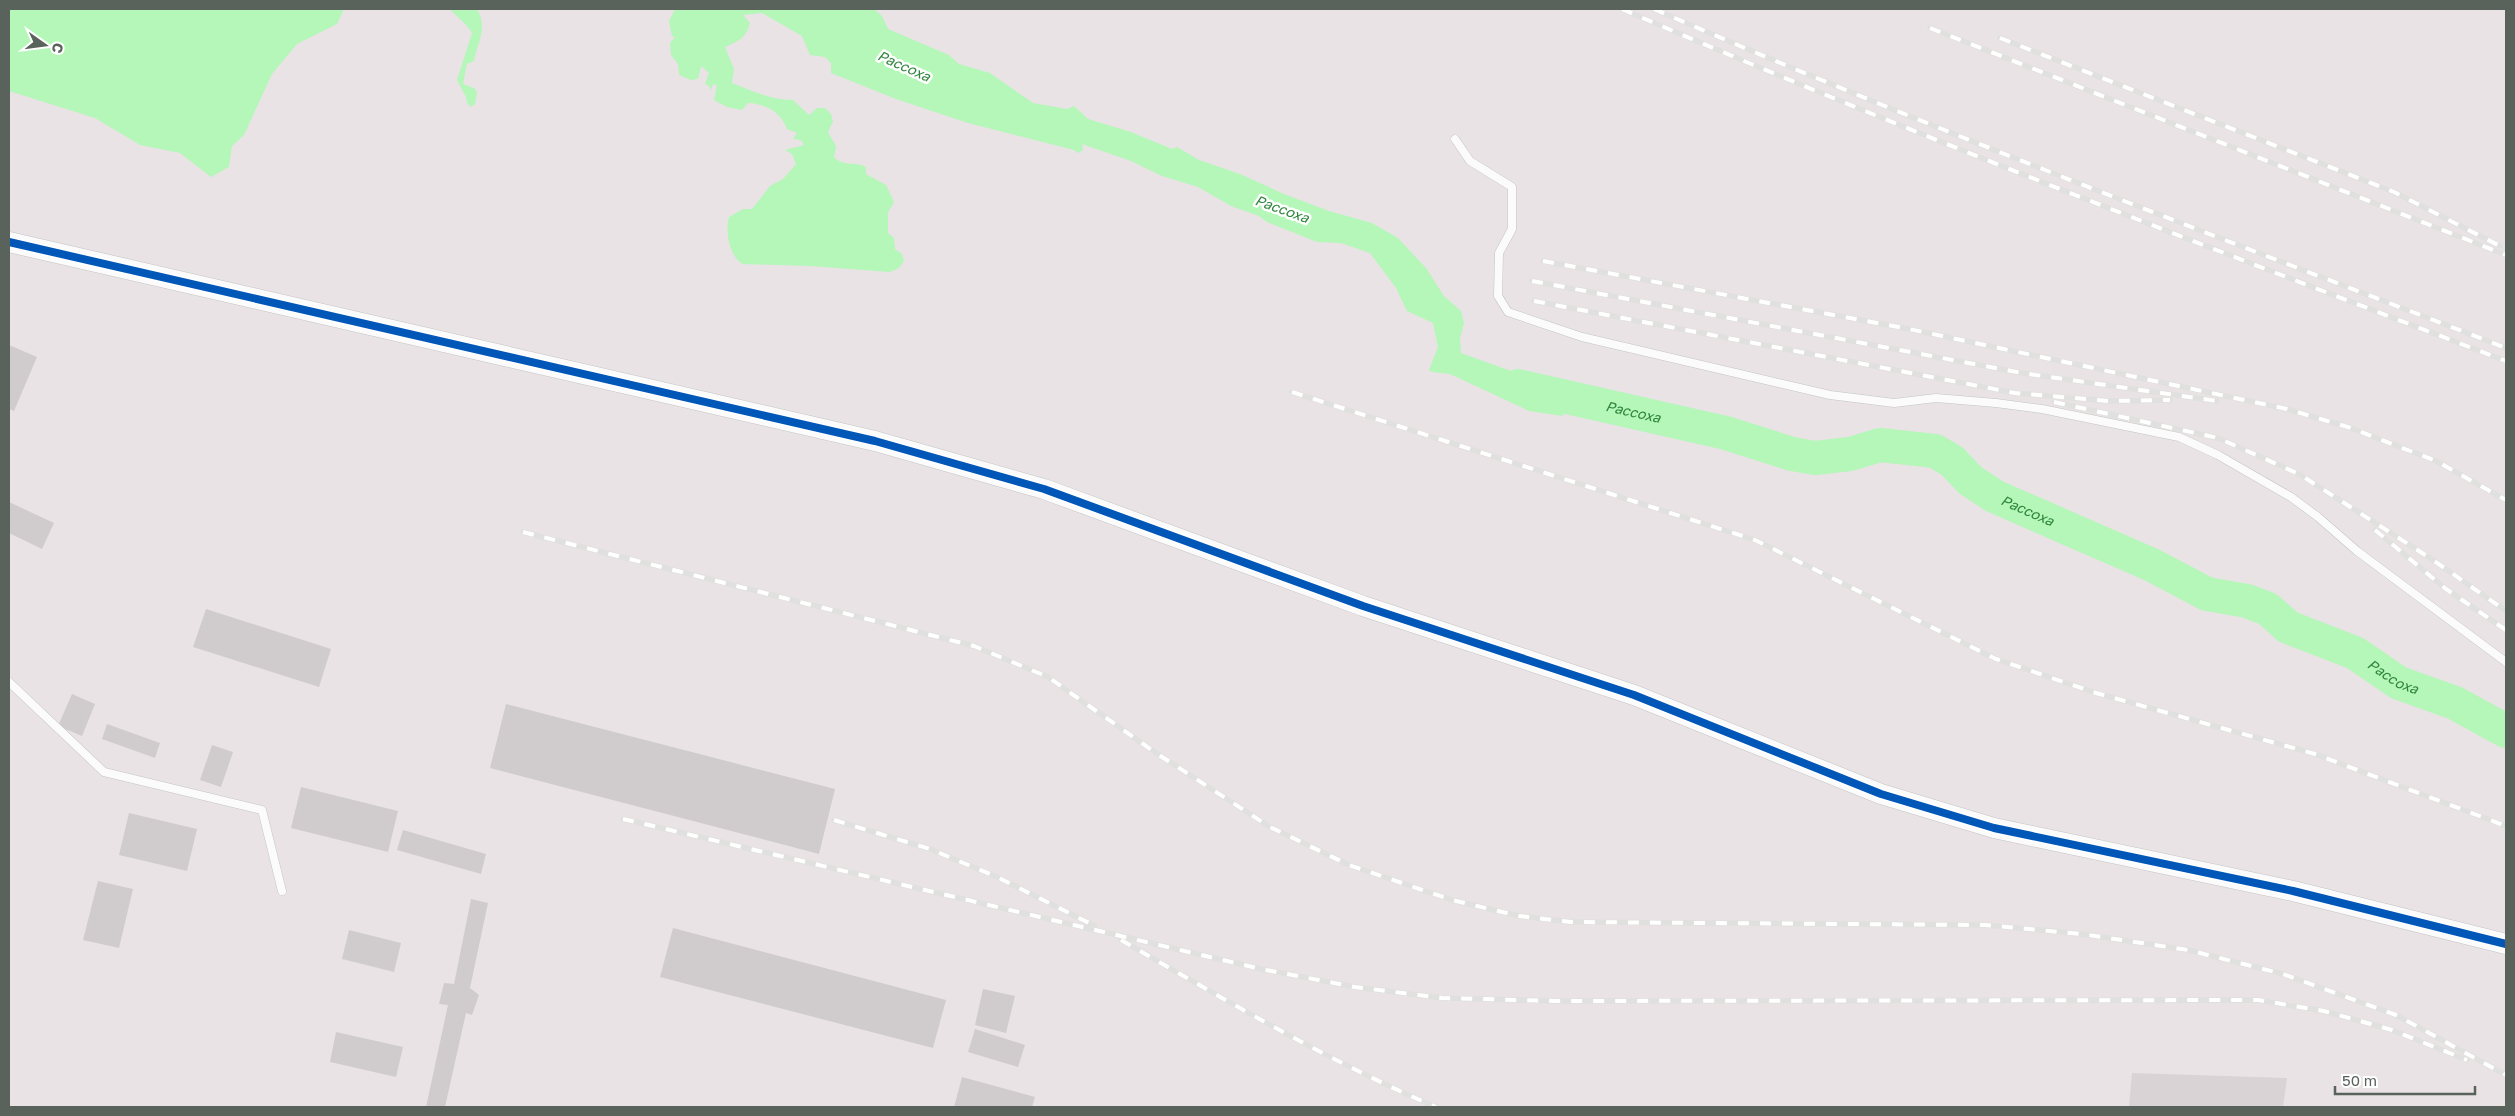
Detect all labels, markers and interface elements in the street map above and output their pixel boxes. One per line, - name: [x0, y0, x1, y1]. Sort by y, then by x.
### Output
- north arrow: [20, 20, 70, 70]
- text: С: [49, 41, 68, 55]
- water label: Рассоха: [875, 46, 934, 85]
- water label: Рассоха: [1253, 191, 1312, 226]
- water label: Рассоха: [1604, 397, 1663, 426]
- water label: Рассоха: [1999, 491, 2058, 530]
- water label: Рассоха: [2365, 655, 2422, 698]
- scale bar: [2335, 1064, 2475, 1096]
- text: 50 m: [2342, 1071, 2377, 1089]

